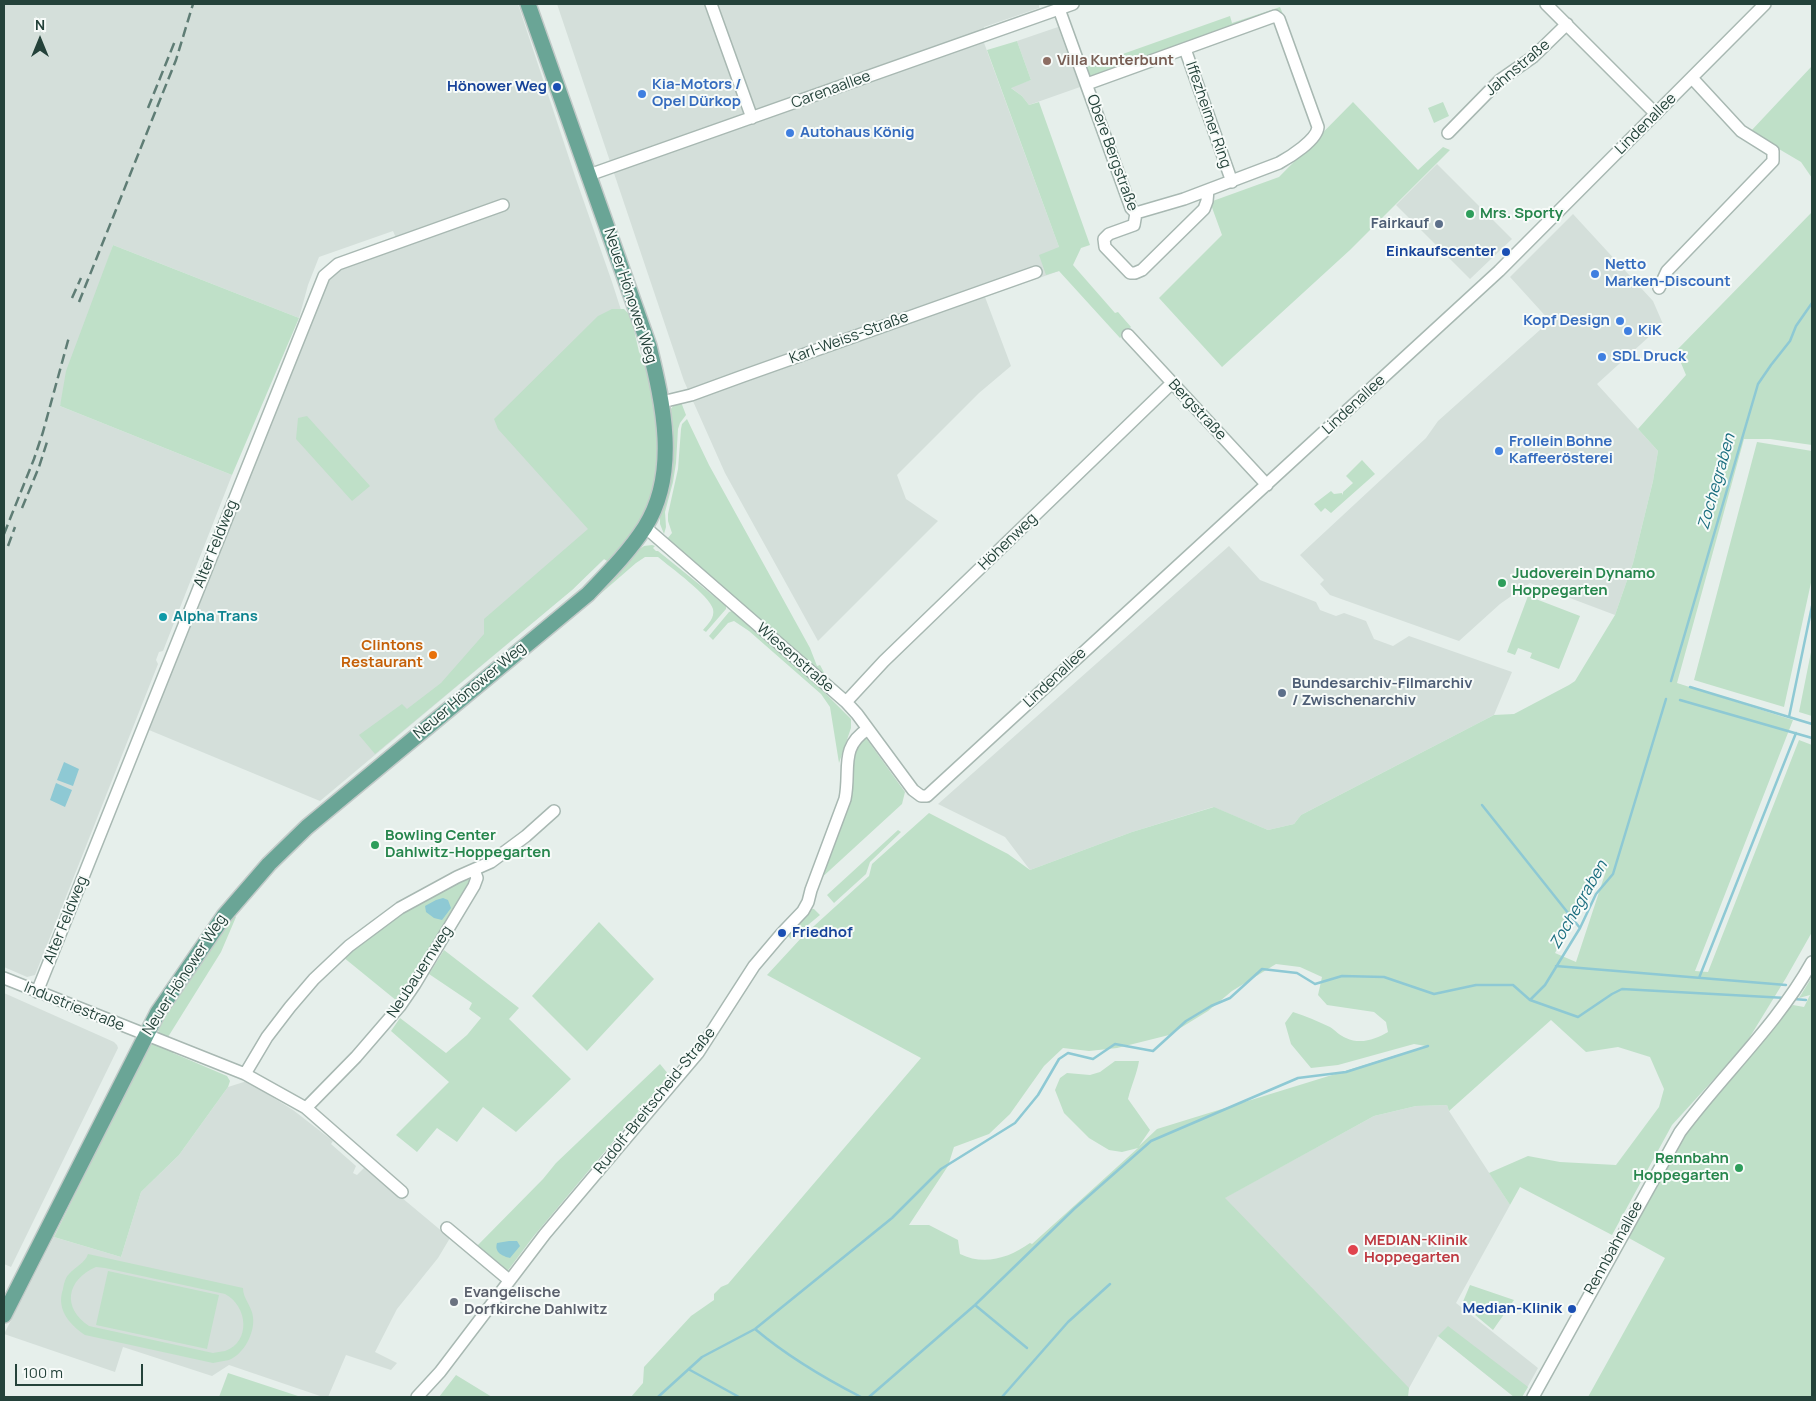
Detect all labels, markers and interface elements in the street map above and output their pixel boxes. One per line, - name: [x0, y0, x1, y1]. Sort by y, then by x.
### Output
- north arrow: [15, 15, 65, 65]
- text: N: [35, 15, 45, 34]
- street label: Jahnstraße: [1482, 36, 1554, 100]
- place label: Villa Kunterbunt: [1057, 52, 1174, 70]
- marker: Villa Kunterbunt: [1041, 55, 1053, 67]
- street label: Iffezheimer Ring: [1181, 59, 1235, 171]
- street label: Carenaallee: [789, 67, 873, 113]
- place label: Kia-Motors / Opel Dürkop: [652, 76, 742, 111]
- place label: Hönower Weg: [447, 78, 547, 96]
- marker: Hönower Weg: [551, 81, 563, 93]
- marker: Kia-Motors / Opel Dürkop: [636, 88, 648, 100]
- street label: Lindenallee: [1612, 90, 1680, 158]
- street label: Obere Bergstraße: [1083, 92, 1141, 214]
- place label: Autohaus König: [800, 124, 915, 142]
- marker: Autohaus König: [784, 127, 796, 139]
- place label: Mrs. Sporty: [1480, 205, 1563, 223]
- marker: Mrs. Sporty: [1464, 208, 1476, 220]
- place label: Fairkauf: [1371, 215, 1429, 233]
- marker: Fairkauf: [1433, 218, 1445, 230]
- street label: Neuer Hönower Weg: [600, 226, 660, 366]
- place label: Einkaufscenter: [1386, 243, 1496, 261]
- marker: Einkaufscenter: [1500, 246, 1512, 258]
- place label: Netto Marken-Discount: [1605, 256, 1731, 291]
- marker: Netto Marken-Discount: [1589, 268, 1601, 280]
- street label: Karl-Weiss-Straße: [787, 308, 911, 368]
- place label: Kopf Design: [1523, 312, 1610, 330]
- marker: Kopf Design: [1614, 315, 1626, 327]
- place label: KiK: [1638, 322, 1662, 340]
- marker: KiK: [1622, 325, 1634, 337]
- place label: SDL Druck: [1612, 348, 1686, 366]
- marker: SDL Druck: [1596, 351, 1608, 363]
- street label: Lindenallee: [1319, 371, 1389, 439]
- street label: Bergstraße: [1164, 376, 1230, 444]
- water label: Zochegraben: [1694, 432, 1740, 532]
- place label: Frollein Bohne Kaffeerösterei: [1509, 433, 1613, 468]
- marker: Frollein Bohne Kaffeerösterei: [1493, 445, 1505, 457]
- street label: Alter Feldweg: [190, 497, 242, 591]
- street label: Höhenweg: [975, 510, 1041, 574]
- place label: Judoverein Dynamo Hoppegarten: [1512, 565, 1655, 600]
- marker: Judoverein Dynamo Hoppegarten: [1496, 577, 1508, 589]
- place label: Alpha Trans: [173, 608, 258, 626]
- marker: Alpha Trans: [157, 611, 169, 623]
- street label: Wiesenstraße: [753, 620, 837, 696]
- place label: Clintons Restaurant: [341, 637, 423, 672]
- street label: Neuer Hönower Weg: [410, 639, 530, 743]
- street label: Lindenallee: [1020, 644, 1090, 712]
- marker: Clintons Restaurant: [427, 649, 439, 661]
- place label: Bundesarchiv-Filmarchiv / Zwischenarchiv: [1292, 675, 1473, 710]
- marker: Bundesarchiv-Filmarchiv / Zwischenarchiv: [1276, 687, 1288, 699]
- place label: Bowling Center Dahlwitz-Hoppegarten: [385, 827, 551, 862]
- marker: Bowling Center Dahlwitz-Hoppegarten: [369, 839, 381, 851]
- water label: Zochegraben: [1546, 857, 1612, 953]
- street label: Alter Feldweg: [40, 873, 92, 967]
- street label: Neuer Hönower Weg: [139, 911, 231, 1039]
- street label: Neubauernweg: [384, 923, 456, 1021]
- place label: Friedhof: [792, 924, 853, 942]
- marker: Friedhof: [776, 927, 788, 939]
- street label: Industriestraße: [21, 979, 127, 1035]
- street label: Rudolf-Breitscheid-Straße: [590, 1024, 720, 1178]
- place label: Rennbahn Hoppegarten: [1633, 1150, 1729, 1185]
- marker: Rennbahn Hoppegarten: [1733, 1162, 1745, 1174]
- street label: Rennbahnallee: [1581, 1198, 1647, 1298]
- place label: MEDIAN-Klinik Hoppegarten: [1364, 1232, 1467, 1267]
- marker: MEDIAN-Klinik Hoppegarten: [1346, 1243, 1360, 1257]
- place label: Evangelische Dorfkirche Dahlwitz: [464, 1284, 608, 1319]
- marker: Evangelische Dorfkirche Dahlwitz: [448, 1296, 460, 1308]
- place label: Median-Klinik: [1463, 1300, 1562, 1318]
- marker: Median-Klinik: [1566, 1303, 1578, 1315]
- scale bar: [18, 1354, 145, 1386]
- text: 100 m: [23, 1362, 63, 1383]

